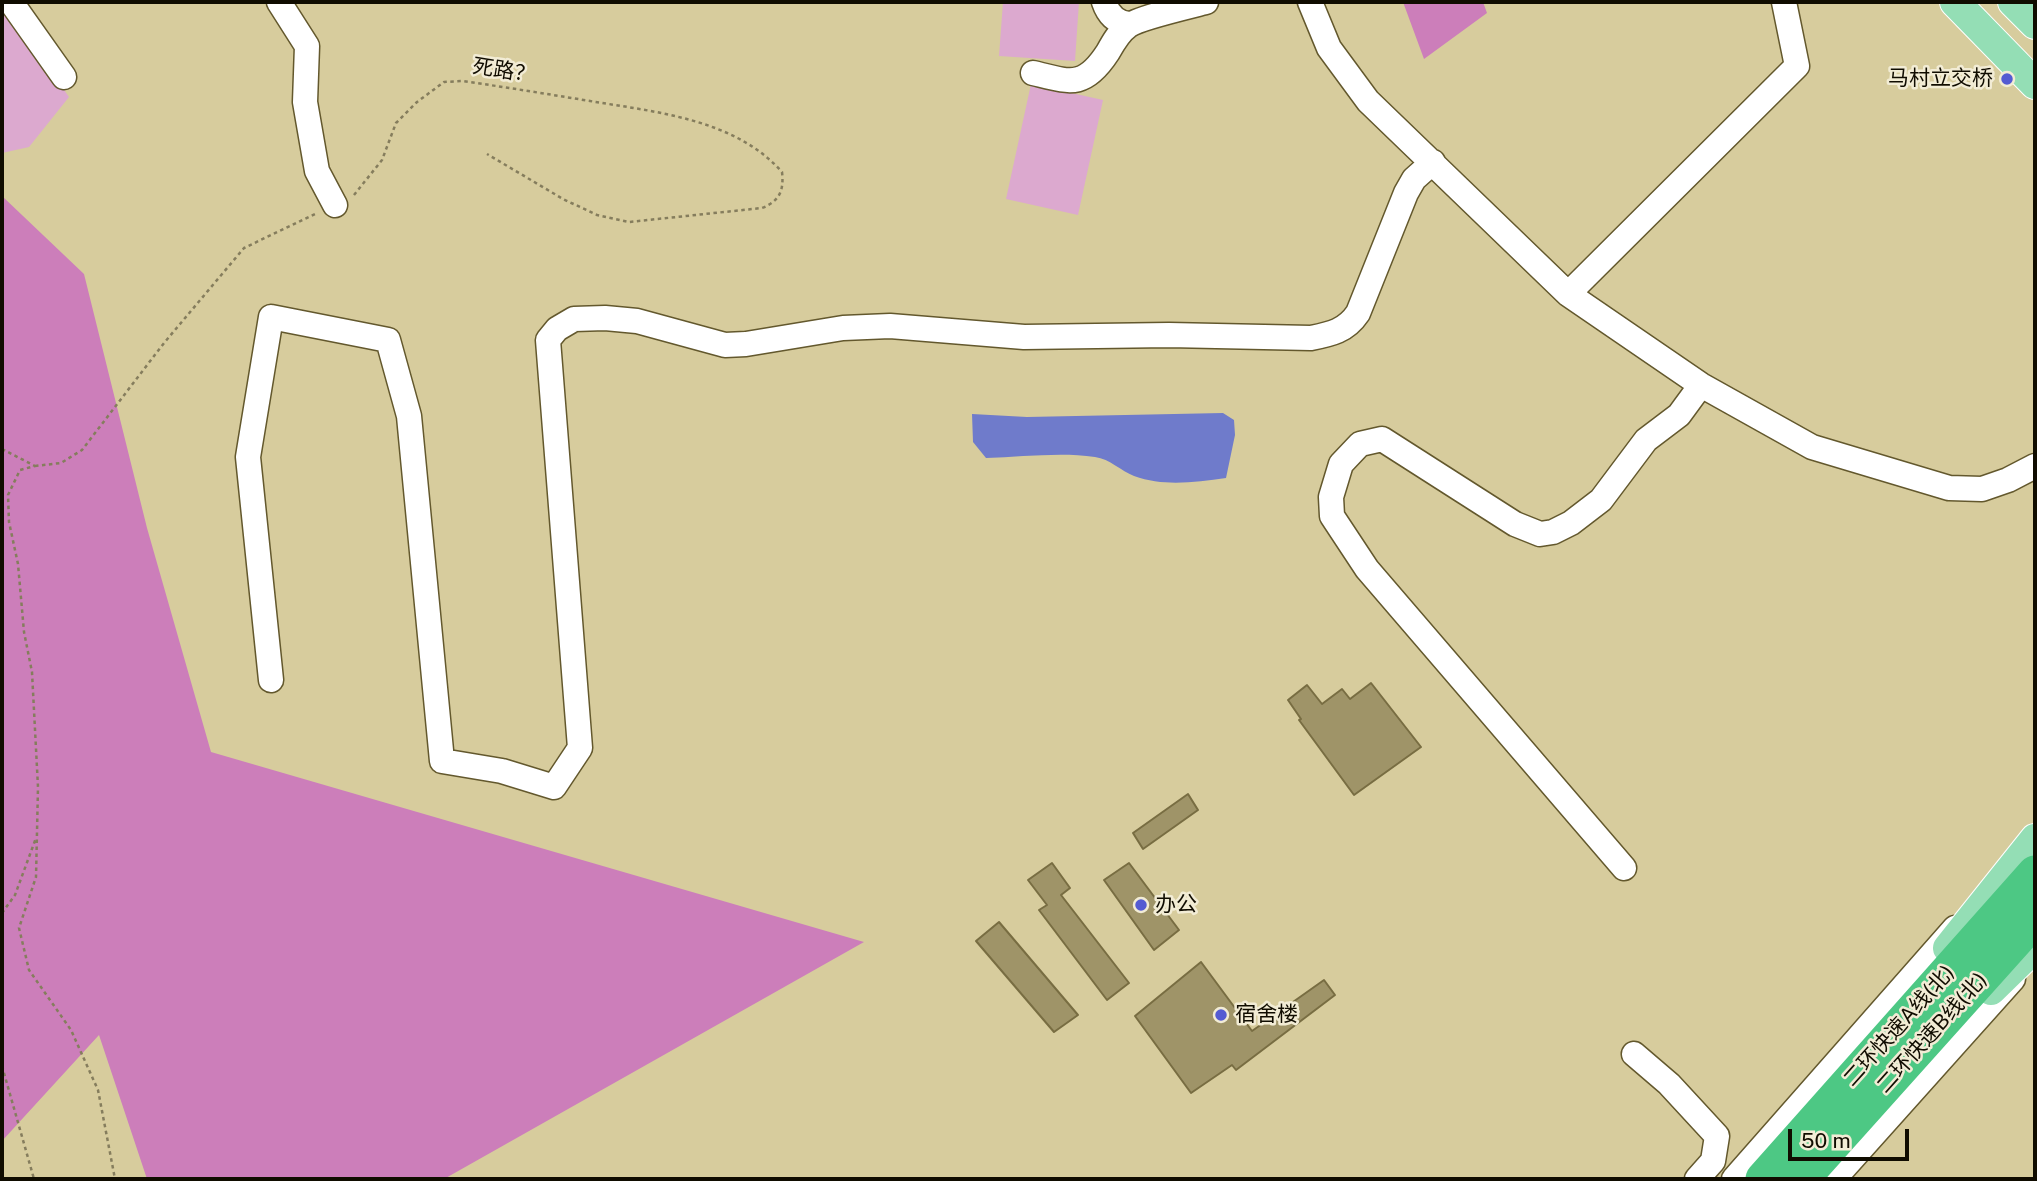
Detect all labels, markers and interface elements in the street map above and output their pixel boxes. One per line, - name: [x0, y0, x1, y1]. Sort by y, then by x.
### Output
- street label: 死路？: [471, 54, 537, 88]
- place label: 马村立交桥: [1888, 66, 1993, 92]
- marker: 马村立交桥: [1999, 71, 2015, 87]
- place label: 办公: [1155, 892, 1197, 918]
- marker: 办公: [1133, 897, 1149, 913]
- street label: 二环快速A线(北): [1838, 960, 1960, 1092]
- street label: 二环快速B线(北): [1871, 968, 1993, 1098]
- place label: 宿舍楼: [1235, 1002, 1298, 1028]
- marker: 宿舍楼: [1213, 1007, 1229, 1023]
- scale bar: [1792, 1114, 1913, 1158]
- text: 50 m: [1801, 1128, 1851, 1153]

